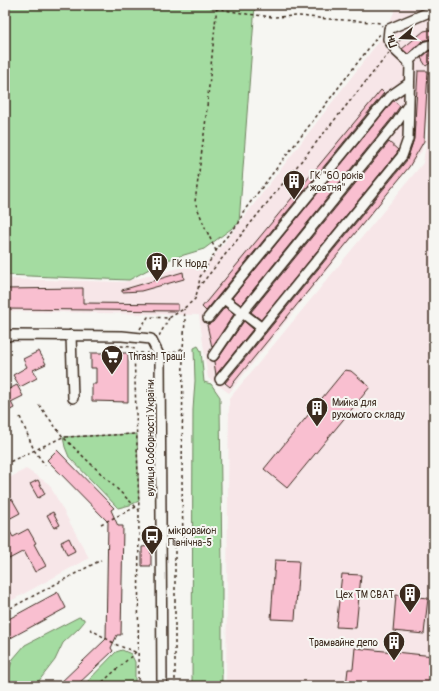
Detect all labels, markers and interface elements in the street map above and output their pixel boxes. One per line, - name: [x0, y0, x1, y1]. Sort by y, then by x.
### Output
- north arrow: [381, 18, 421, 58]
- text: Пн: [384, 33, 400, 49]
- building icon: ГК "60 років жовтня": [281, 168, 307, 201]
- place label: ГК "60 років жовтня": [310, 170, 364, 194]
- building icon: ГК Норд: [144, 250, 170, 283]
- place label: ГК Норд: [172, 258, 207, 270]
- supermarket icon: Thrash! Траш!: [99, 343, 125, 376]
- place label: Thrash! Траш!: [128, 351, 186, 363]
- street label: вулиця Соборності України: [145, 379, 157, 496]
- building icon: Мийка для рухомого складу: [304, 395, 330, 428]
- place label: Мийка для рухомого складу: [332, 397, 405, 421]
- bus stop icon: мікрорайон Північна-5: [139, 523, 165, 556]
- place label: мікрорайон Північна-5: [168, 525, 216, 549]
- building icon: Цех ТМ СВАТ: [397, 581, 423, 614]
- place label: Цех ТМ СВАТ: [336, 589, 394, 601]
- building icon: Трамвайне депо: [381, 629, 407, 662]
- place label: Трамвайне депо: [309, 637, 379, 649]

